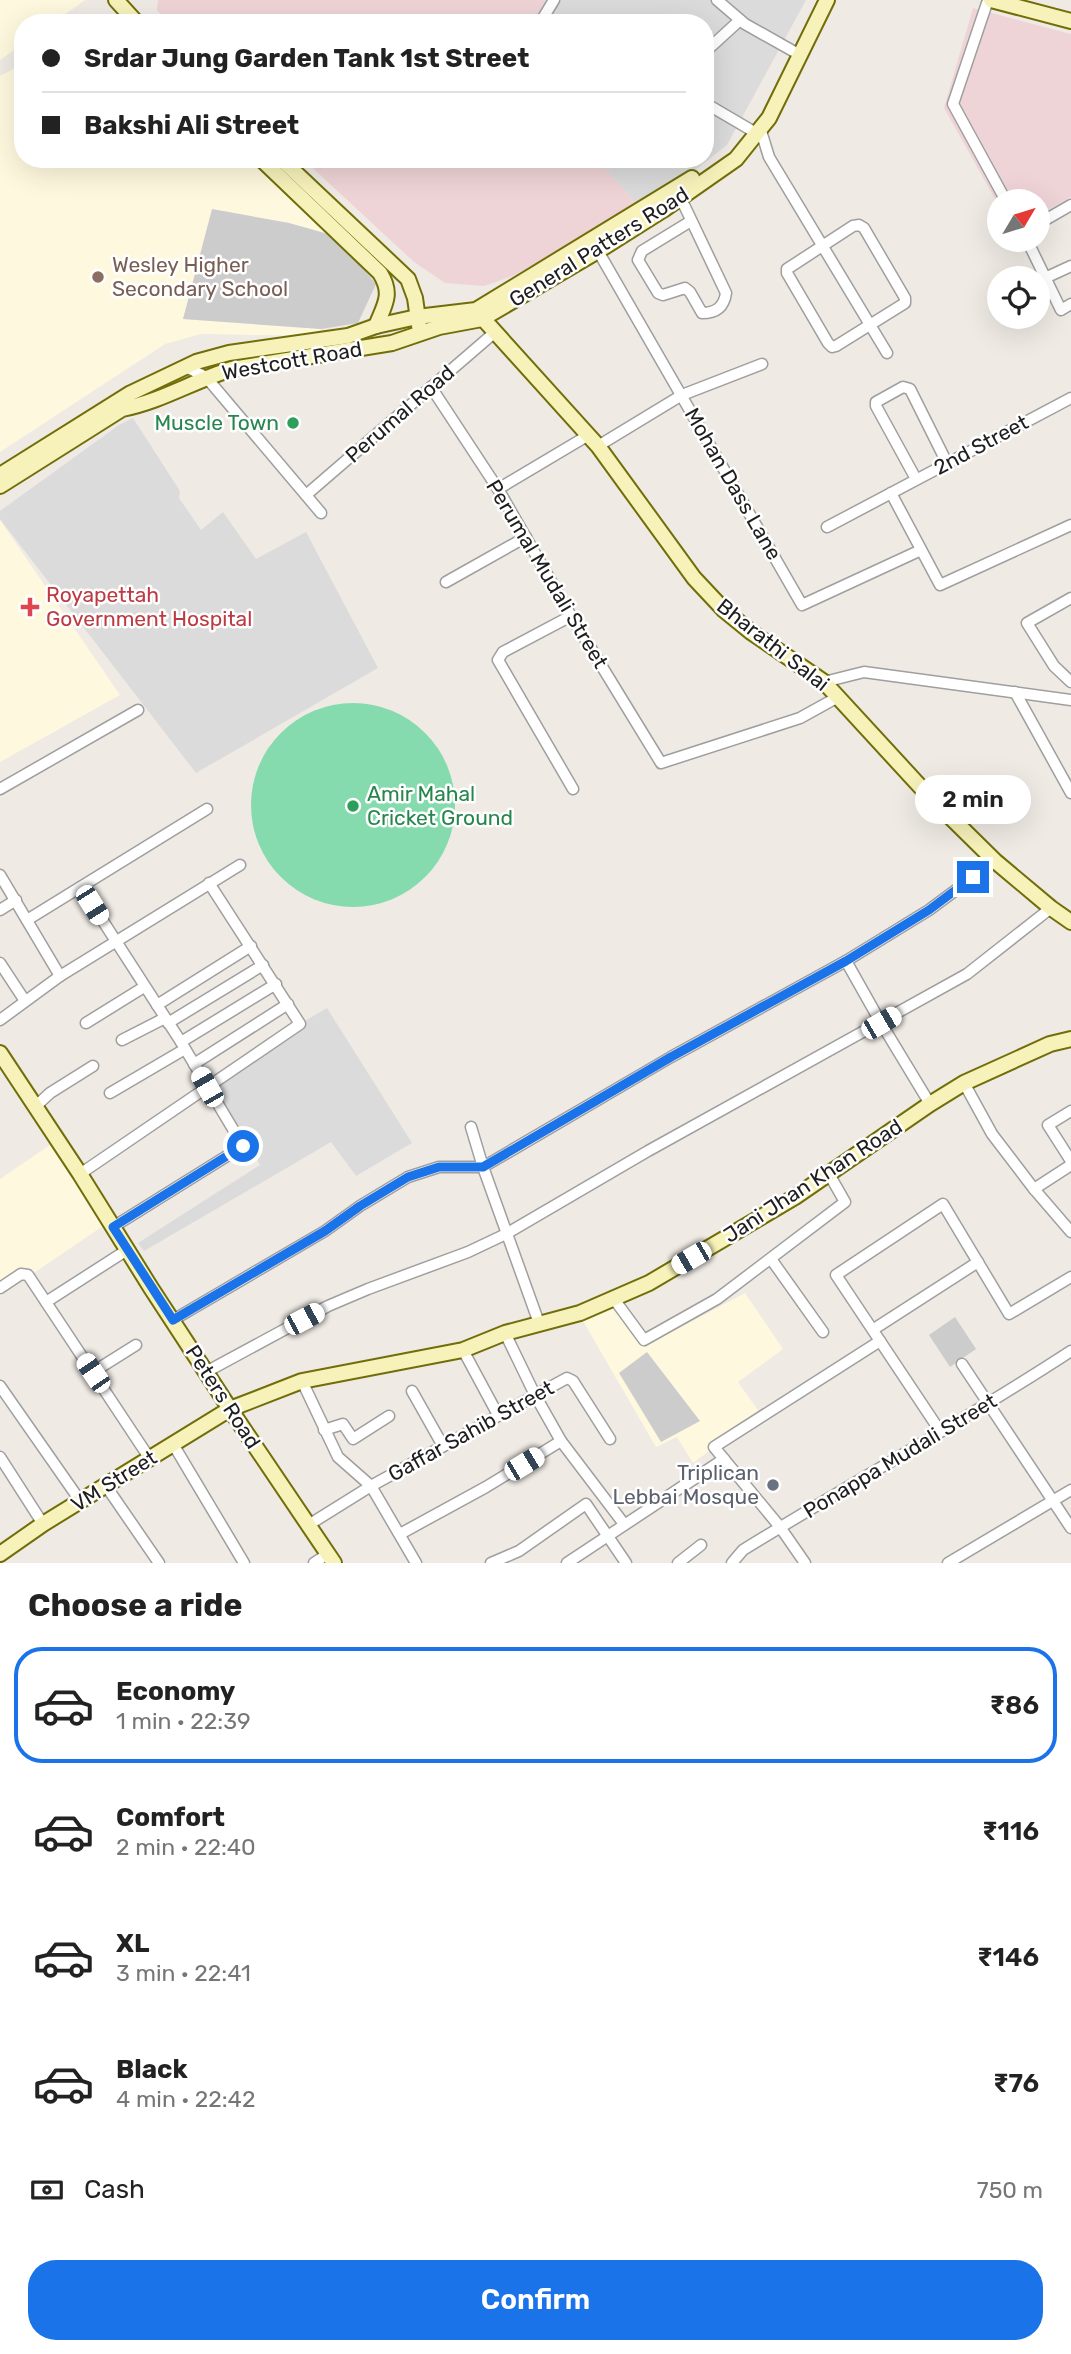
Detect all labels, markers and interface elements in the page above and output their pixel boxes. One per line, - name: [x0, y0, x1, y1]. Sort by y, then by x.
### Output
- text: Srdar Jung Garden Tank 1st Street: [84, 43, 529, 74]
- text: Bakshi Ali Street: [84, 110, 299, 141]
- street label: General Patters Road: [504, 181, 693, 312]
- north arrow: [987, 189, 1050, 252]
- map controls: [987, 189, 1050, 329]
- place label: Wesley Higher Secondary School: [112, 252, 288, 301]
- button: locate: [987, 266, 1050, 329]
- marker: Wesley Higher Secondary School: [90, 269, 106, 285]
- street label: Westcott Road: [220, 336, 364, 385]
- street label: Perumal Road: [340, 360, 459, 468]
- street label: Mohan Dass Lane: [680, 403, 787, 564]
- street label: 2nd Street: [929, 409, 1032, 480]
- place label: Muscle Town: [154, 410, 279, 435]
- marker: Muscle Town: [285, 415, 301, 431]
- street label: Perumal Mudali Street: [481, 475, 614, 673]
- place label: Royapettah Government Hospital: [46, 582, 252, 631]
- street label: Bharathi Salai: [712, 593, 834, 696]
- marker: Royapettah Government Hospital: [20, 597, 40, 617]
- callout: 2 min: [915, 776, 1031, 824]
- place label: Amir Mahal Cricket Ground: [367, 781, 513, 830]
- text: 2 min: [942, 785, 1004, 813]
- marker: Amir Mahal Cricket Ground: [345, 798, 361, 814]
- route end: [957, 861, 989, 893]
- car: [72, 882, 113, 928]
- car: [858, 1003, 905, 1043]
- car: [188, 1064, 227, 1110]
- street label: Jani Jhan Khan Road: [719, 1113, 907, 1248]
- route start: [227, 1130, 259, 1162]
- car: [668, 1238, 715, 1278]
- car: [281, 1300, 328, 1338]
- street label: Peters Road: [181, 1340, 266, 1453]
- car: [73, 1350, 114, 1396]
- street label: Gaffar Sahib Street: [384, 1375, 558, 1486]
- street label: Ponappa Mudali Street: [799, 1388, 1001, 1523]
- street label: VM Street: [66, 1444, 161, 1517]
- car: [501, 1444, 548, 1484]
- place label: Triplican Lebbai Mosque: [612, 1460, 759, 1509]
- marker: Triplican Lebbai Mosque: [765, 1477, 781, 1493]
- text: Choose a ride: [28, 1586, 242, 1624]
- icon: car: [32, 1674, 95, 1737]
- text: Economy: [116, 1676, 235, 1707]
- text: ₹86: [990, 1690, 1039, 1721]
- text: 1 min · 22:39: [116, 1707, 251, 1735]
- icon: car: [32, 1800, 95, 1863]
- text: Comfort: [116, 1802, 225, 1833]
- text: ₹116: [982, 1816, 1039, 1847]
- text: 2 min · 22:40: [116, 1833, 256, 1861]
- icon: car: [32, 1926, 95, 1989]
- text: XL: [116, 1928, 149, 1959]
- text: ₹146: [977, 1942, 1039, 1973]
- text: 3 min · 22:41: [116, 1959, 251, 1987]
- icon: car: [32, 2052, 95, 2115]
- text: Black: [116, 2054, 188, 2085]
- text: ₹76: [993, 2068, 1039, 2099]
- text: 4 min · 22:42: [116, 2085, 255, 2113]
- icon: cash: [28, 2171, 66, 2209]
- text: Cash: [84, 2174, 145, 2205]
- text: 750 m: [977, 2176, 1043, 2204]
- button: Confirm: [28, 2260, 1043, 2340]

